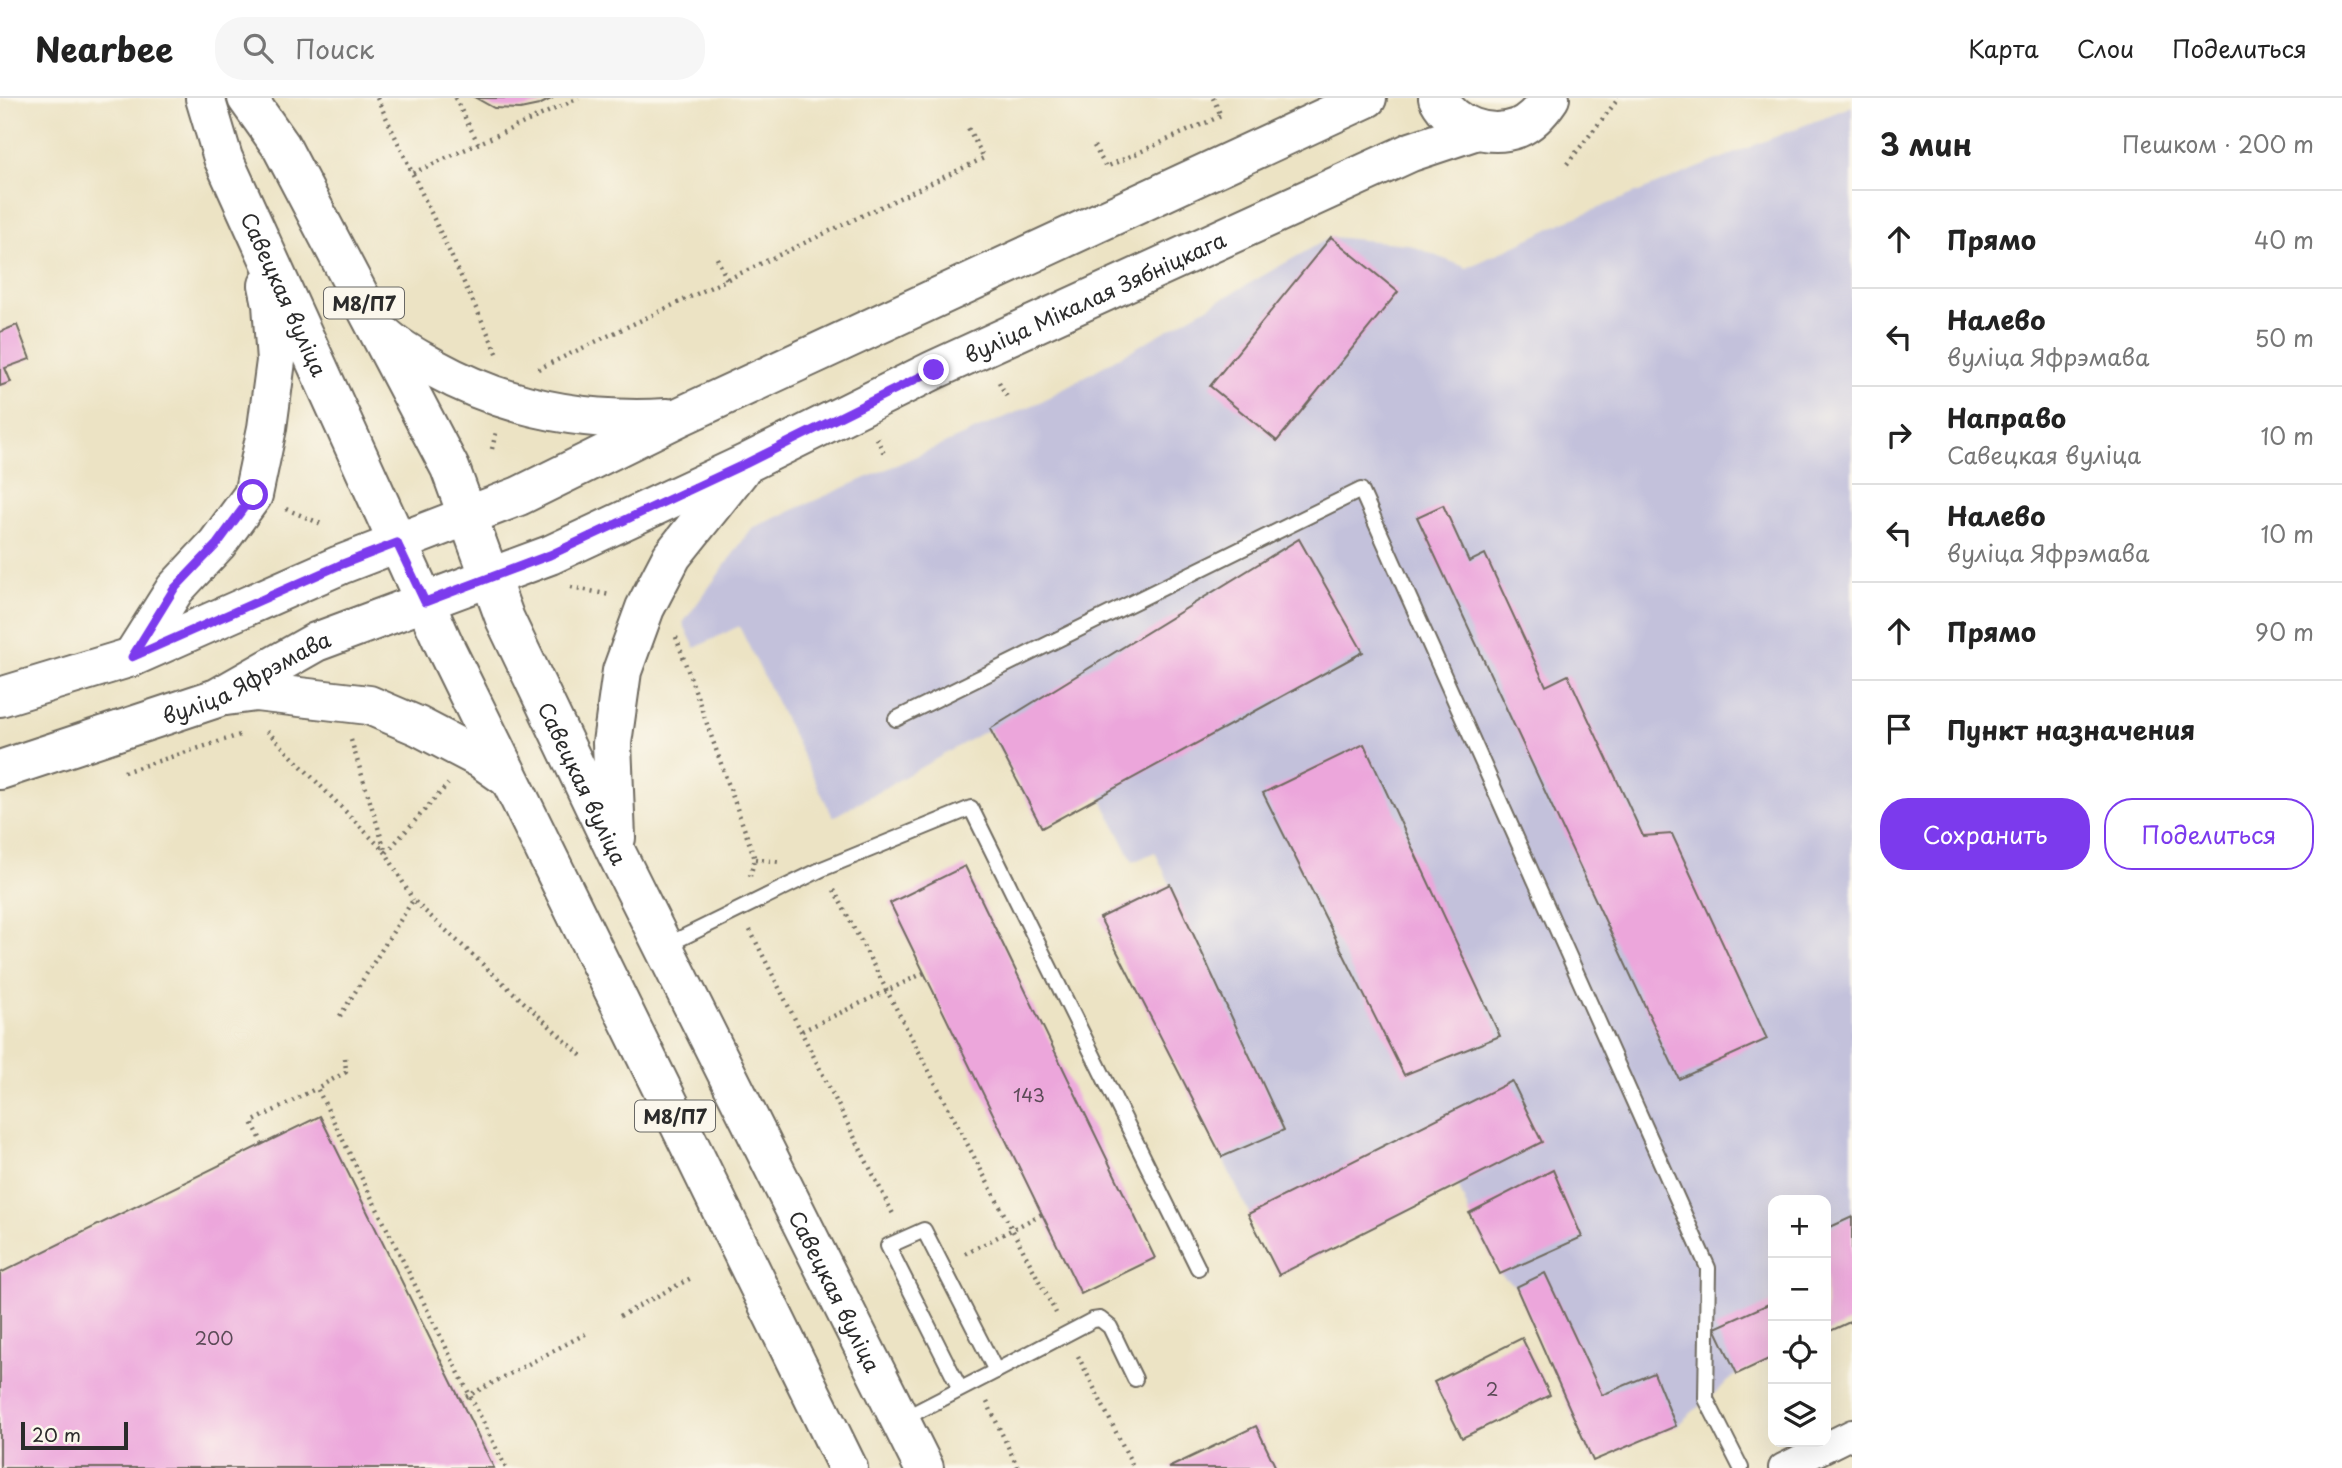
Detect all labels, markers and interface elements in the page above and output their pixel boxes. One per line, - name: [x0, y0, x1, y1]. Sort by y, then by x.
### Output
- search box: [215, 17, 705, 80]
- text: Nearbee: [35, 23, 173, 73]
- icon: search: [239, 29, 277, 67]
- text: Поиск: [295, 29, 374, 68]
- text: Карта: [1968, 30, 2039, 66]
- text: Слои: [2077, 30, 2134, 66]
- text: Поделиться: [2172, 30, 2307, 66]
- text: 3 мин: [1880, 121, 1972, 166]
- text: Пешком · 200 m: [2122, 126, 2314, 161]
- street label: Савецкая вуліца: [234, 207, 336, 381]
- icon: ahead: [1880, 220, 1918, 258]
- text: Прямо: [1947, 220, 2036, 259]
- text: 40 m: [2254, 222, 2314, 257]
- street label: вуліца Мікалая Зябніцкага: [959, 223, 1231, 370]
- road number: М8/П7: [324, 288, 404, 318]
- text: Налево: [1947, 300, 2045, 339]
- icon: left: [1880, 318, 1918, 356]
- text: 50 m: [2254, 320, 2314, 355]
- text: вуліца Яфрэмава: [1947, 339, 2149, 374]
- route end: [918, 354, 949, 385]
- text: Направо: [1947, 398, 2066, 437]
- icon: right: [1880, 416, 1918, 454]
- text: 10 m: [2260, 418, 2314, 453]
- text: Савецкая вуліца: [1947, 437, 2141, 472]
- route start: [237, 479, 268, 510]
- text: Налево: [1947, 496, 2045, 535]
- icon: left: [1880, 514, 1918, 552]
- text: 10 m: [2260, 516, 2314, 551]
- text: вуліца Яфрэмава: [1947, 535, 2149, 570]
- icon: ahead: [1880, 612, 1918, 650]
- text: Прямо: [1947, 612, 2036, 651]
- text: 90 m: [2255, 614, 2314, 649]
- street label: вуліца Яфрэмава: [158, 622, 335, 731]
- street label: Савецкая вуліца: [531, 696, 636, 870]
- icon: arrive: [1880, 710, 1918, 748]
- text: Пункт назначения: [1947, 710, 2195, 749]
- button: Сохранить: [1880, 798, 2090, 870]
- button: Поделиться: [2104, 798, 2314, 870]
- house number: 143: [1013, 1081, 1045, 1108]
- road number: М8/П7: [635, 1100, 715, 1132]
- map controls: [1768, 1195, 1831, 1447]
- button: +: [1768, 1195, 1831, 1258]
- street label: Савецкая вуліца: [782, 1205, 889, 1377]
- button: −: [1768, 1258, 1831, 1321]
- button: locate: [1768, 1321, 1831, 1384]
- house number: 200: [195, 1324, 233, 1351]
- house number: 2: [1486, 1375, 1498, 1402]
- button: layers: [1768, 1384, 1831, 1447]
- scale bar: [21, 1419, 128, 1451]
- text: 20 m: [32, 1420, 81, 1448]

